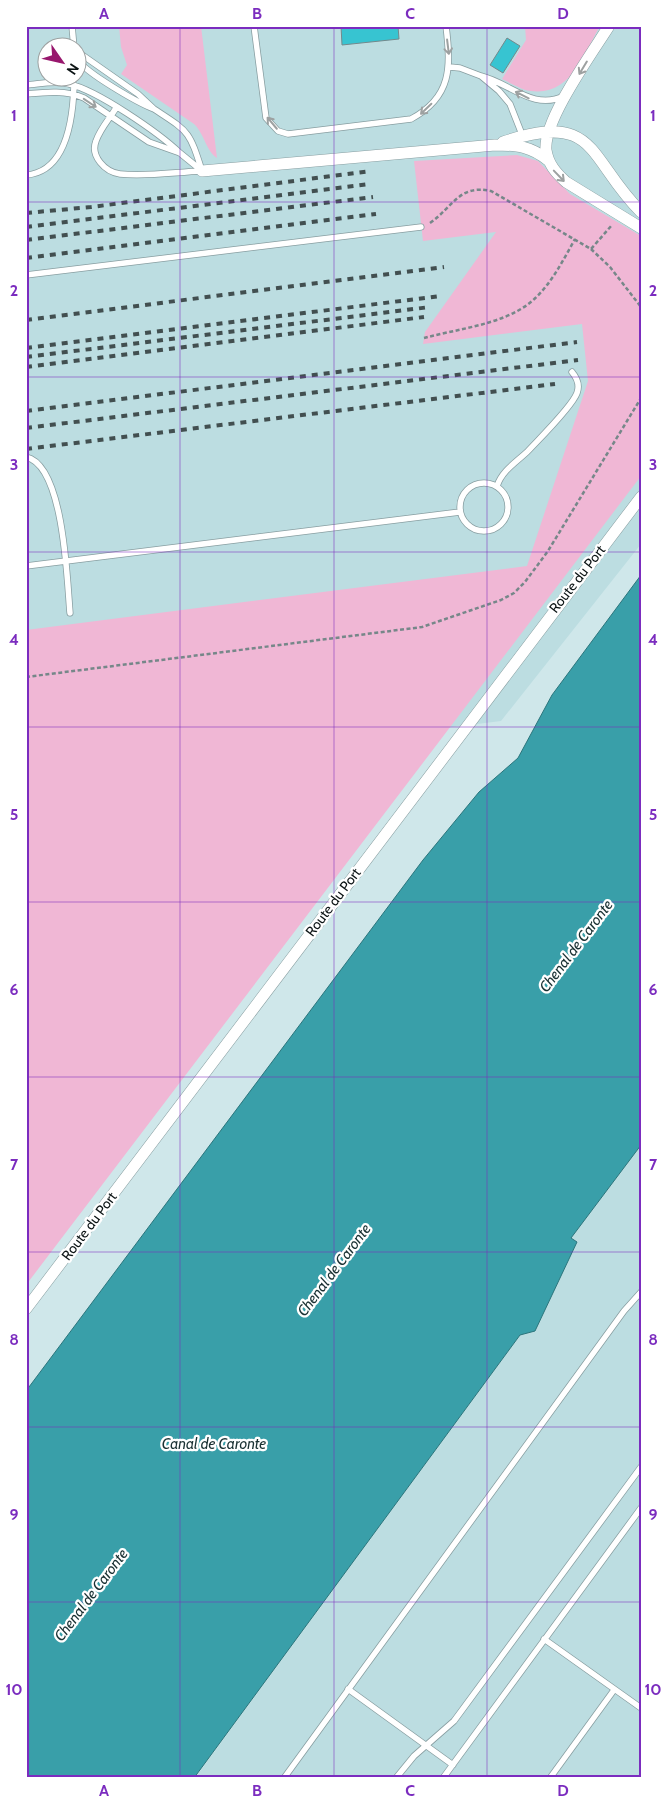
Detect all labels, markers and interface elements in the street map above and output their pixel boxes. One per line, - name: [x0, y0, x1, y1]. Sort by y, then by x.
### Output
- text: A: [99, 4, 109, 23]
- text: B: [252, 4, 262, 23]
- text: C: [405, 4, 415, 23]
- text: D: [557, 4, 569, 23]
- north arrow: [38, 38, 88, 88]
- one-way arrow: [443, 38, 453, 54]
- text: N: [63, 60, 83, 78]
- one-way arrow: [578, 60, 588, 74]
- one-way arrow: [515, 90, 530, 99]
- one-way arrow: [83, 98, 97, 108]
- one-way arrow: [419, 103, 432, 115]
- text: 1: [11, 106, 17, 125]
- text: 1: [650, 106, 656, 125]
- one-way arrow: [266, 117, 277, 130]
- one-way arrow: [553, 170, 565, 182]
- text: 2: [10, 281, 18, 300]
- text: 2: [649, 281, 657, 300]
- text: 3: [10, 455, 18, 474]
- text: 3: [649, 455, 657, 474]
- street label: Route du Port: [545, 541, 609, 617]
- text: 4: [9, 630, 19, 649]
- text: 4: [648, 630, 658, 649]
- text: 5: [10, 805, 18, 824]
- text: 5: [649, 805, 657, 824]
- street label: Route du Port: [301, 864, 365, 940]
- water label: Chenal de Caronte: [535, 896, 617, 996]
- text: 6: [10, 980, 19, 999]
- text: 6: [649, 980, 658, 999]
- text: 7: [10, 1155, 19, 1174]
- text: 7: [649, 1155, 658, 1174]
- street label: Route du Port: [57, 1188, 121, 1264]
- water label: Chenal de Caronte: [293, 1220, 375, 1320]
- text: 8: [9, 1330, 19, 1349]
- text: 8: [648, 1330, 658, 1349]
- water label: Canal de Caronte: [162, 1435, 266, 1453]
- text: 9: [10, 1505, 19, 1524]
- text: 9: [649, 1505, 658, 1524]
- water label: Chenal de Caronte: [50, 1545, 132, 1645]
- text: 10: [5, 1680, 23, 1699]
- text: 10: [644, 1680, 662, 1699]
- text: A: [99, 1781, 109, 1800]
- text: B: [252, 1781, 262, 1800]
- text: C: [405, 1781, 415, 1800]
- text: D: [557, 1781, 569, 1800]

